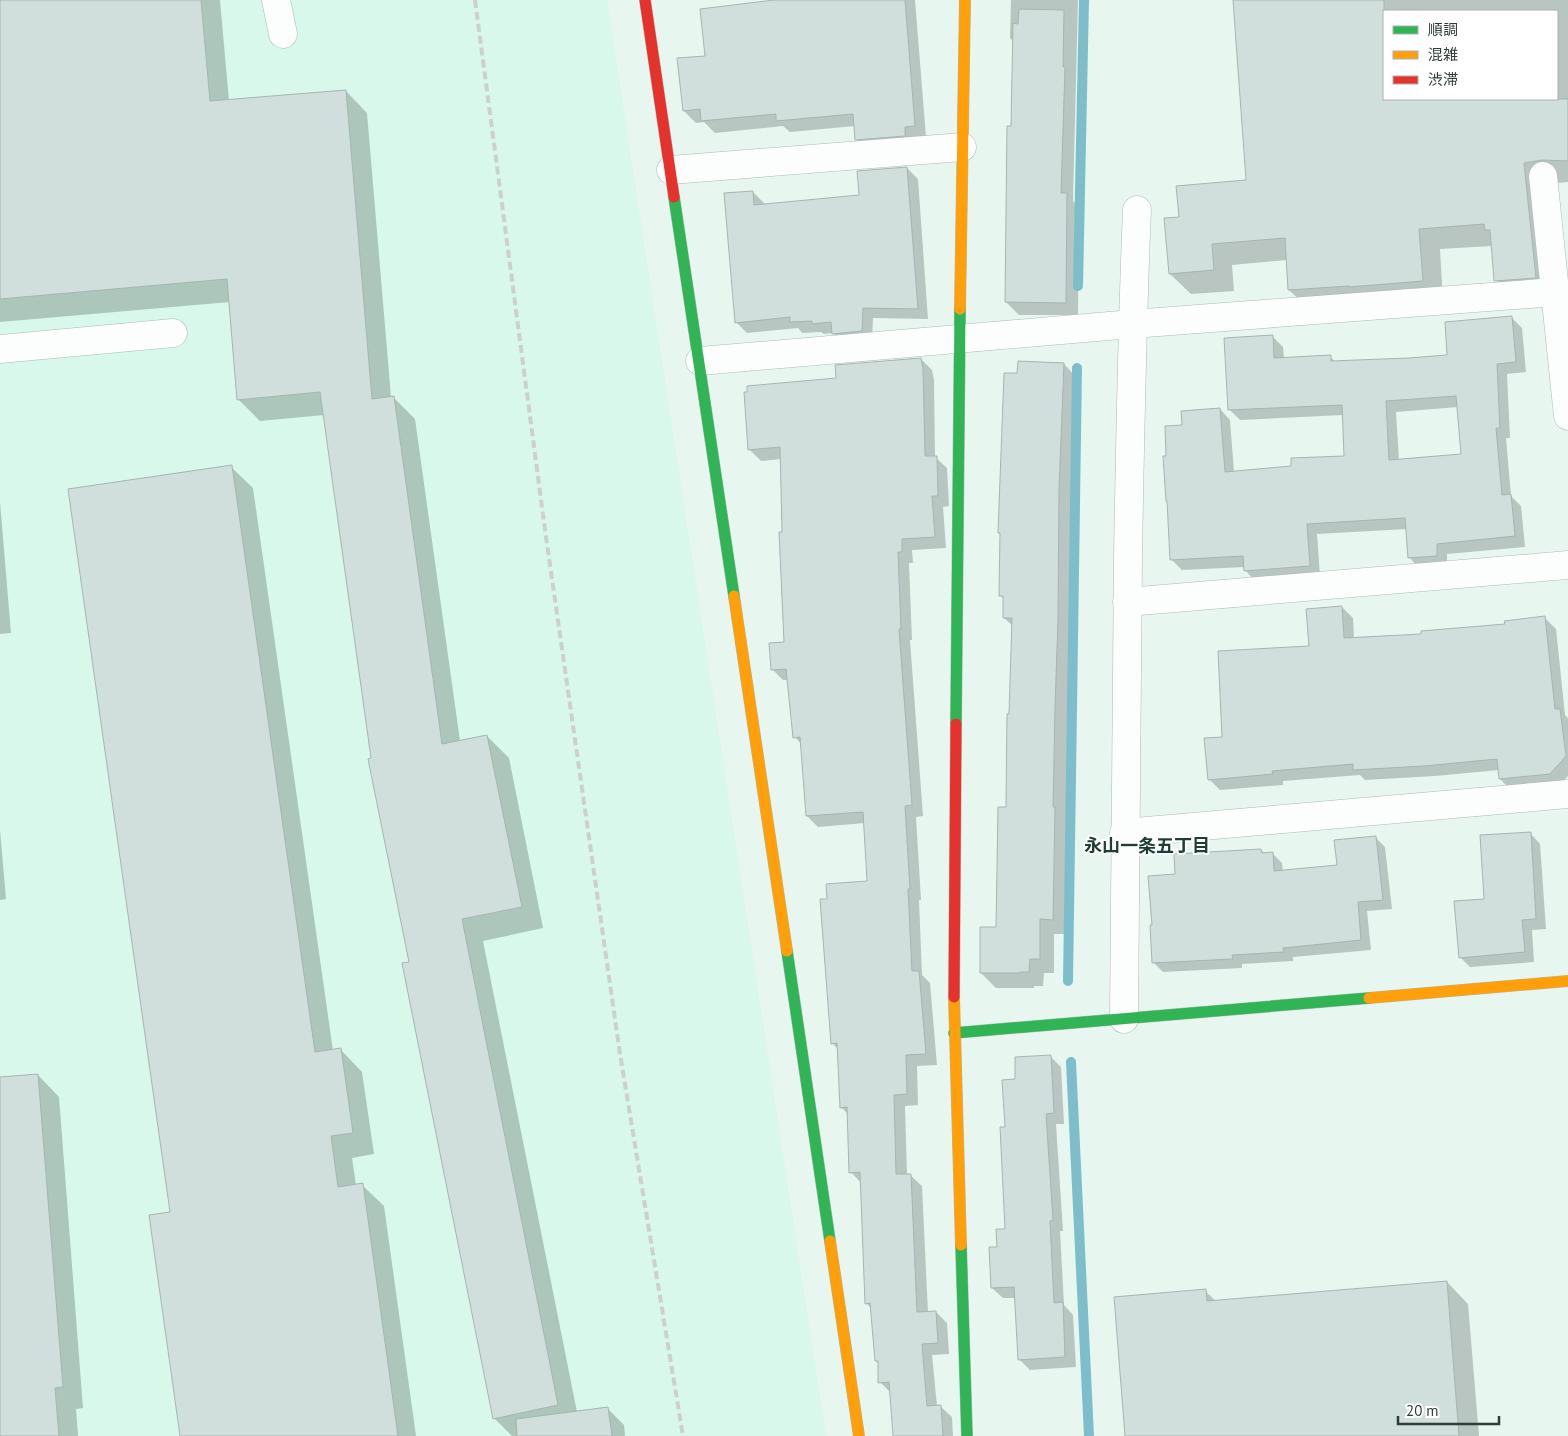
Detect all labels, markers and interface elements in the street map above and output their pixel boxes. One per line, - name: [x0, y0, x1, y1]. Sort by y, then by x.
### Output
- legend: [1383, 10, 1558, 100]
- text: 順調: [1428, 20, 1458, 39]
- text: 混雑: [1428, 45, 1458, 64]
- text: 渋滞: [1428, 70, 1458, 89]
- district label: 永山一条五丁目: [1084, 834, 1210, 857]
- scale bar: [1398, 1394, 1499, 1426]
- text: 20 m: [1406, 1401, 1439, 1420]

